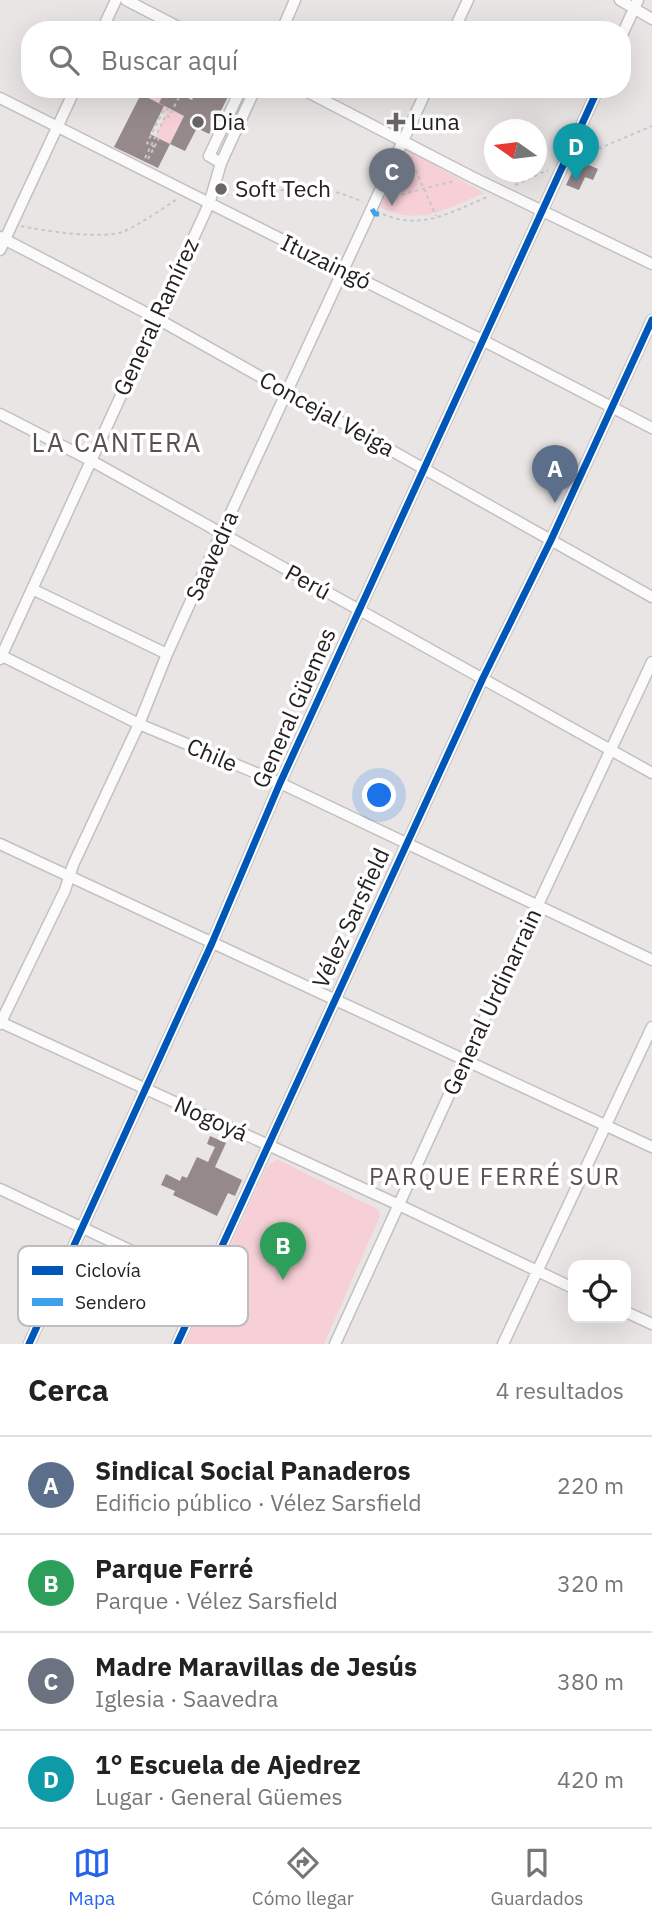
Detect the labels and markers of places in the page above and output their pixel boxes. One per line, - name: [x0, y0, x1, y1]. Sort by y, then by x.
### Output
- place label: Dia: [212, 106, 245, 136]
- place label: Luna: [410, 106, 460, 136]
- marker: Dia: [190, 114, 206, 130]
- marker: Luna: [388, 114, 404, 130]
- pin: D: [553, 123, 599, 181]
- pin: C: [369, 148, 415, 206]
- place label: Soft Tech: [235, 173, 331, 203]
- marker: Soft Tech: [213, 181, 229, 197]
- pin: A: [532, 445, 578, 503]
- pin: B: [260, 1222, 306, 1280]

